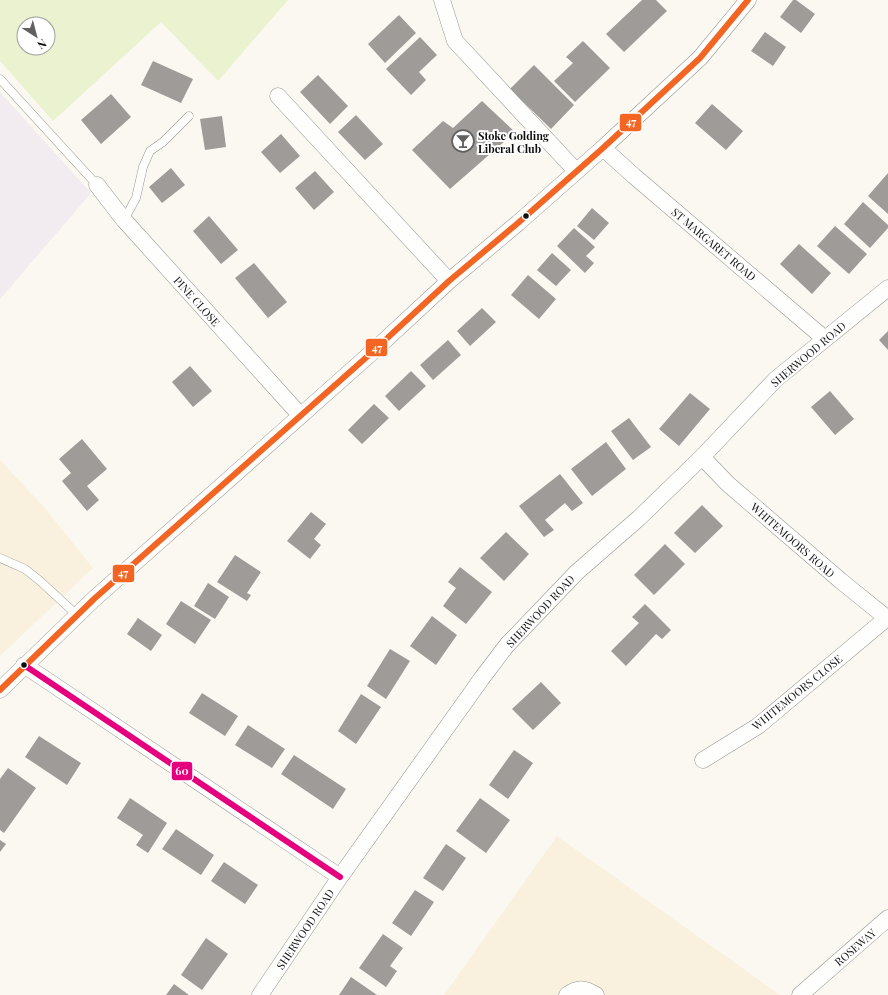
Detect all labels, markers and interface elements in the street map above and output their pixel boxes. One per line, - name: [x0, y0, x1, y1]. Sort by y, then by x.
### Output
- north arrow: [16, 16, 56, 56]
- text: N: [35, 36, 50, 53]
- line badge: 47: [619, 113, 642, 132]
- text: 47: [626, 114, 636, 129]
- bar icon: Stoke Golding Liberal Club: [450, 128, 476, 154]
- place label: Stoke Golding Liberal Club: [478, 128, 550, 156]
- street label: ST MARGARET ROAD: [669, 204, 759, 284]
- unlabelled marker: [521, 211, 531, 221]
- street label: PINE CLOSE: [171, 273, 224, 329]
- street label: SHERWOOD ROAD: [767, 318, 849, 390]
- line badge: 47: [365, 338, 388, 357]
- text: 47: [372, 340, 382, 355]
- street label: WHITEMOORS ROAD: [747, 499, 838, 581]
- line badge: 47: [112, 564, 135, 583]
- text: 47: [118, 565, 128, 580]
- street label: SHERWOOD ROAD: [502, 572, 578, 650]
- street label: WHITEMOORS CLOSE: [748, 651, 845, 734]
- unlabelled marker: [19, 660, 29, 670]
- line badge: 60: [171, 761, 193, 781]
- text: 60: [175, 763, 189, 778]
- street label: SHERWOOD ROAD: [273, 886, 338, 972]
- street label: ROSEWAY: [831, 925, 879, 969]

